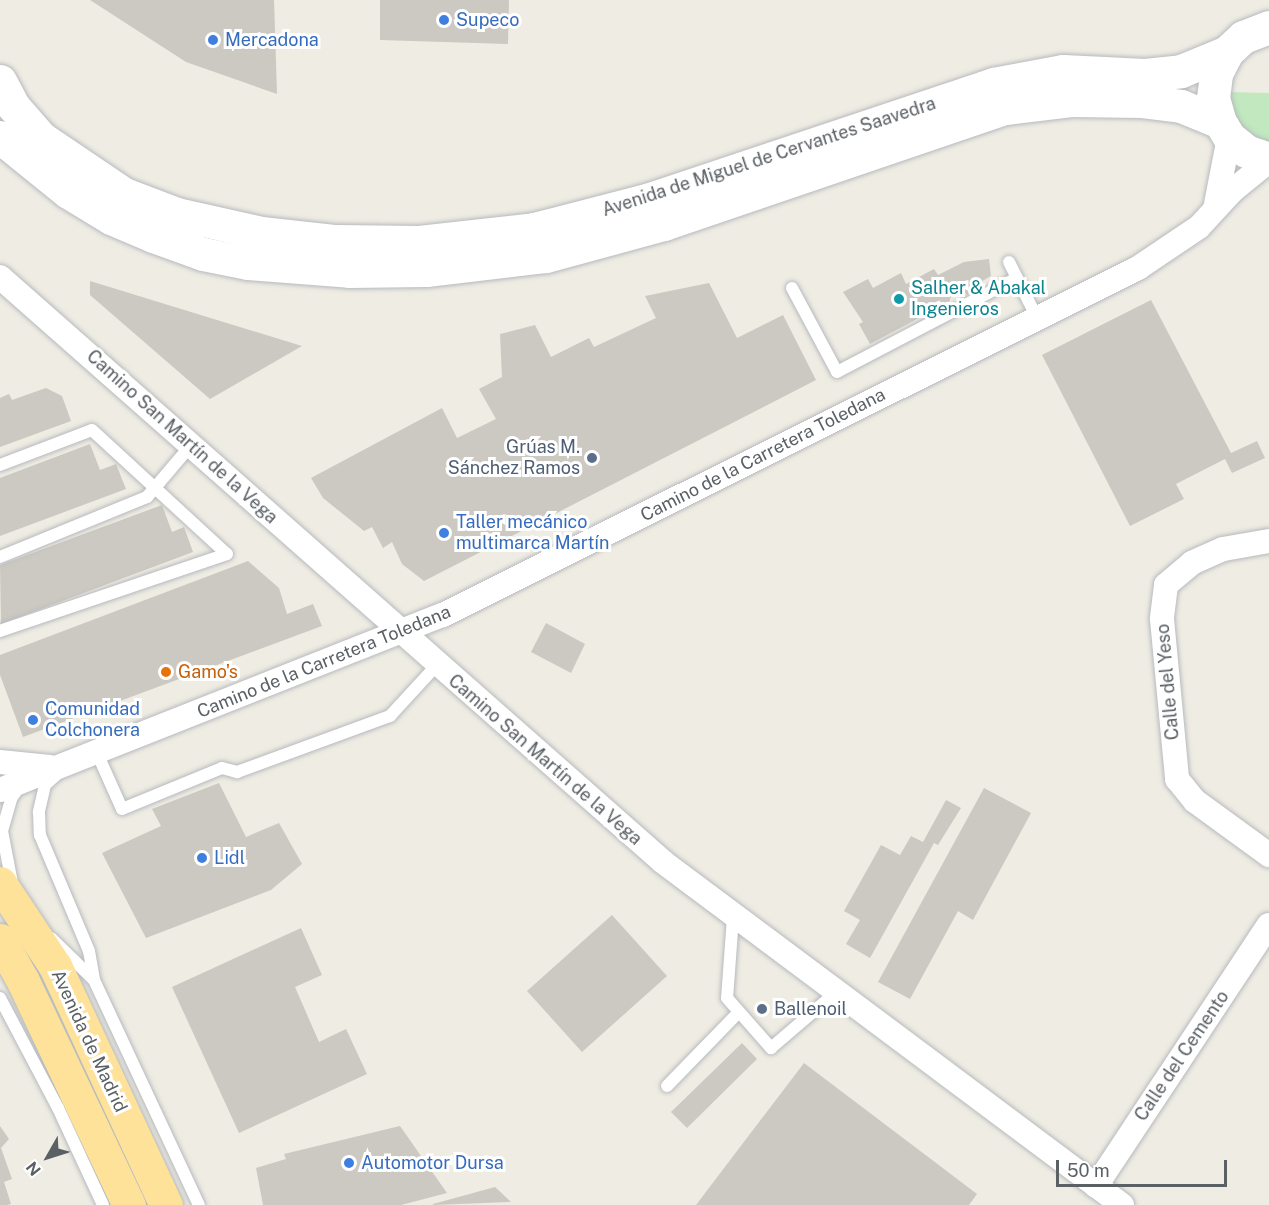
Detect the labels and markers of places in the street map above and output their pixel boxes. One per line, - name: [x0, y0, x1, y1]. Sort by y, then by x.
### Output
- place label: Supeco: [456, 9, 519, 31]
- marker: Supeco: [437, 13, 451, 27]
- place label: Mercadona: [225, 29, 319, 51]
- marker: Mercadona: [206, 33, 220, 47]
- place label: Salher & Abakal Ingenieros: [911, 278, 1046, 320]
- marker: Salher & Abakal Ingenieros: [892, 292, 906, 306]
- place label: Grúas M. Sánchez Ramos: [448, 437, 580, 480]
- marker: Grúas M. Sánchez Ramos: [585, 451, 599, 465]
- place label: Taller mecánico multimarca Martín: [456, 512, 609, 554]
- marker: Taller mecánico multimarca Martín: [437, 526, 451, 540]
- place label: Gamo's: [178, 661, 238, 683]
- marker: Gamo's: [159, 665, 173, 679]
- place label: Comunidad Colchonera: [45, 699, 140, 742]
- marker: Comunidad Colchonera: [26, 713, 40, 727]
- place label: Lidl: [214, 847, 245, 869]
- marker: Lidl: [195, 851, 209, 865]
- place label: Ballenoil: [774, 998, 847, 1020]
- marker: Ballenoil: [755, 1002, 769, 1016]
- place label: Automotor Dursa: [361, 1152, 504, 1174]
- marker: Automotor Dursa: [342, 1156, 356, 1170]

